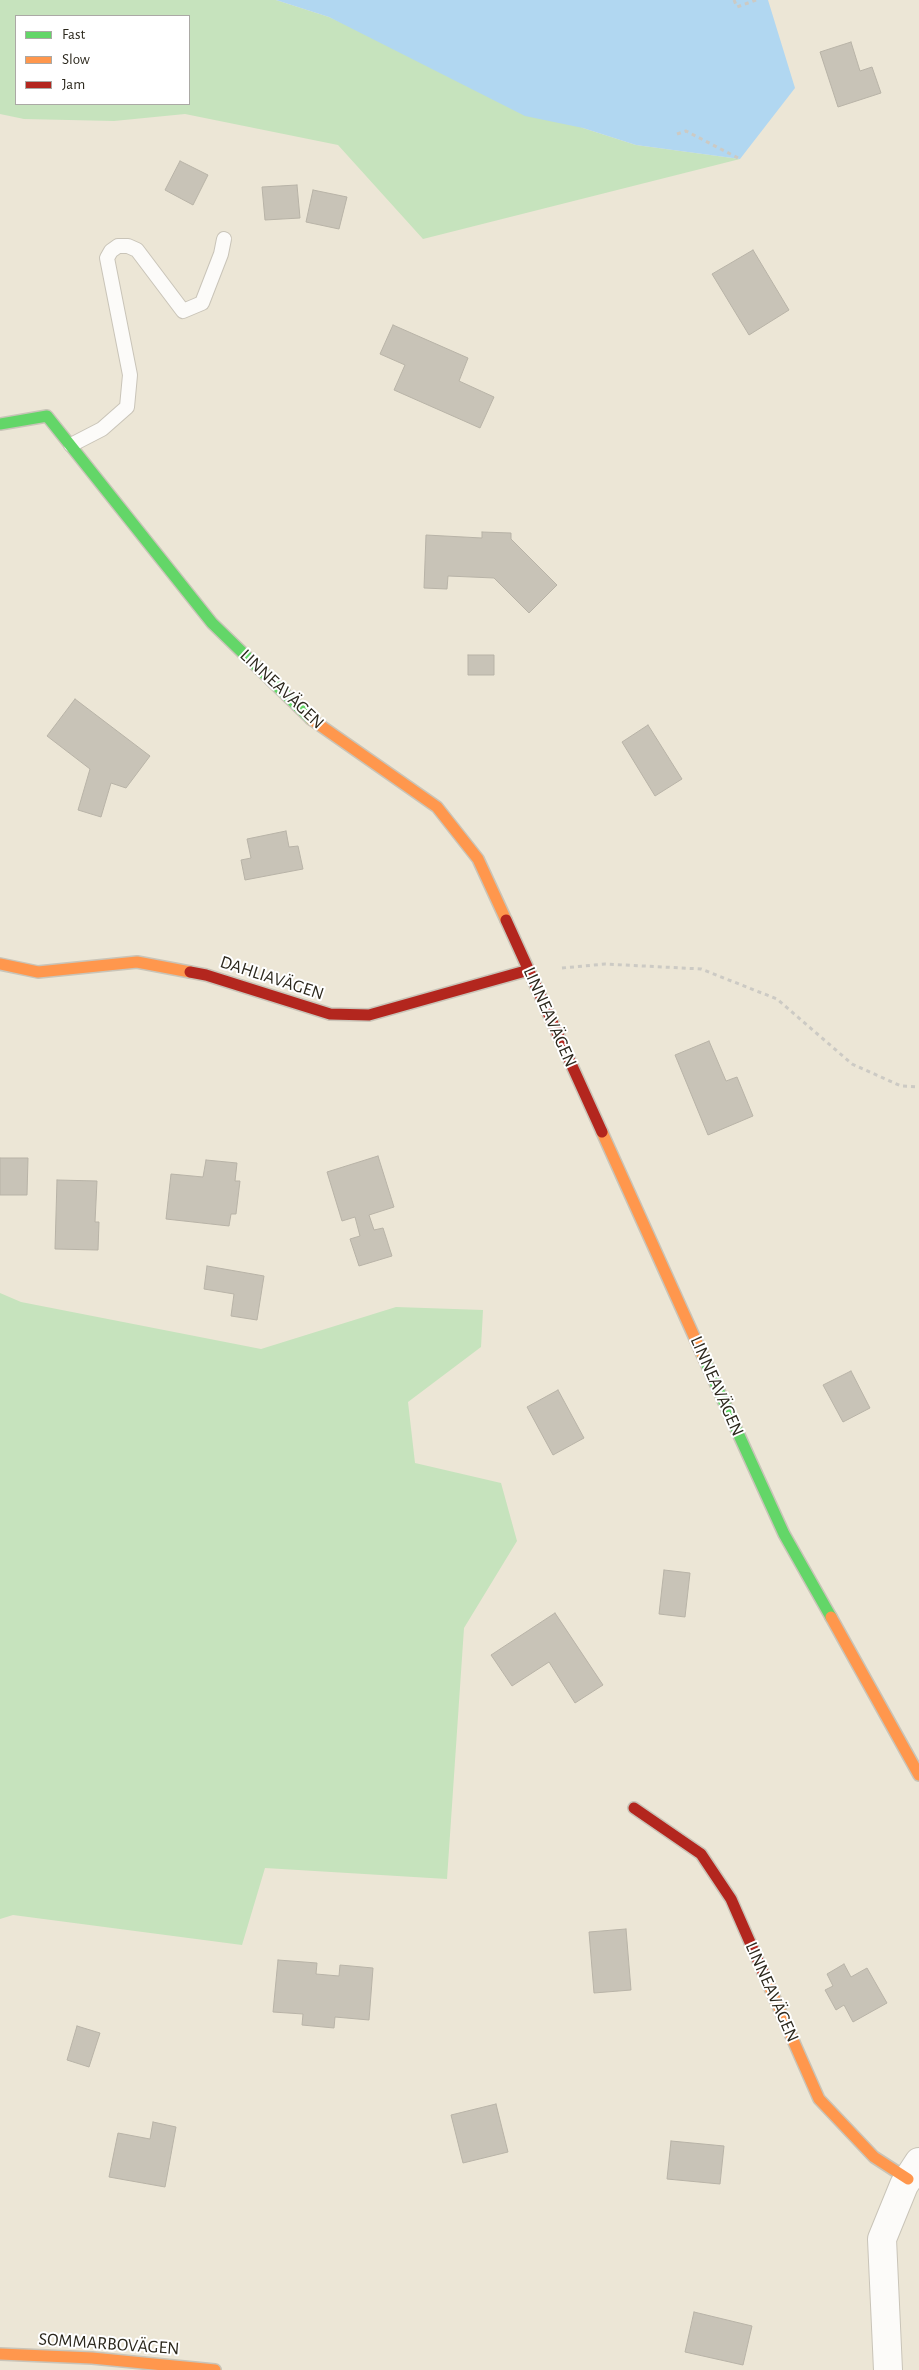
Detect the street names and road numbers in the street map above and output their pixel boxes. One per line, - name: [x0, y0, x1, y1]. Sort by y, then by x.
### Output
- street label: LINNEAVÄGEN: [235, 645, 329, 733]
- street label: DAHLIAVÄGEN: [217, 951, 327, 1005]
- street label: LINNEAVÄGEN: [518, 964, 582, 1070]
- street label: LINNEAVÄGEN: [685, 1333, 749, 1439]
- street label: LINNEAVÄGEN: [740, 1939, 804, 2045]
- street label: SOMMARBOVÄGEN: [38, 2328, 180, 2360]

